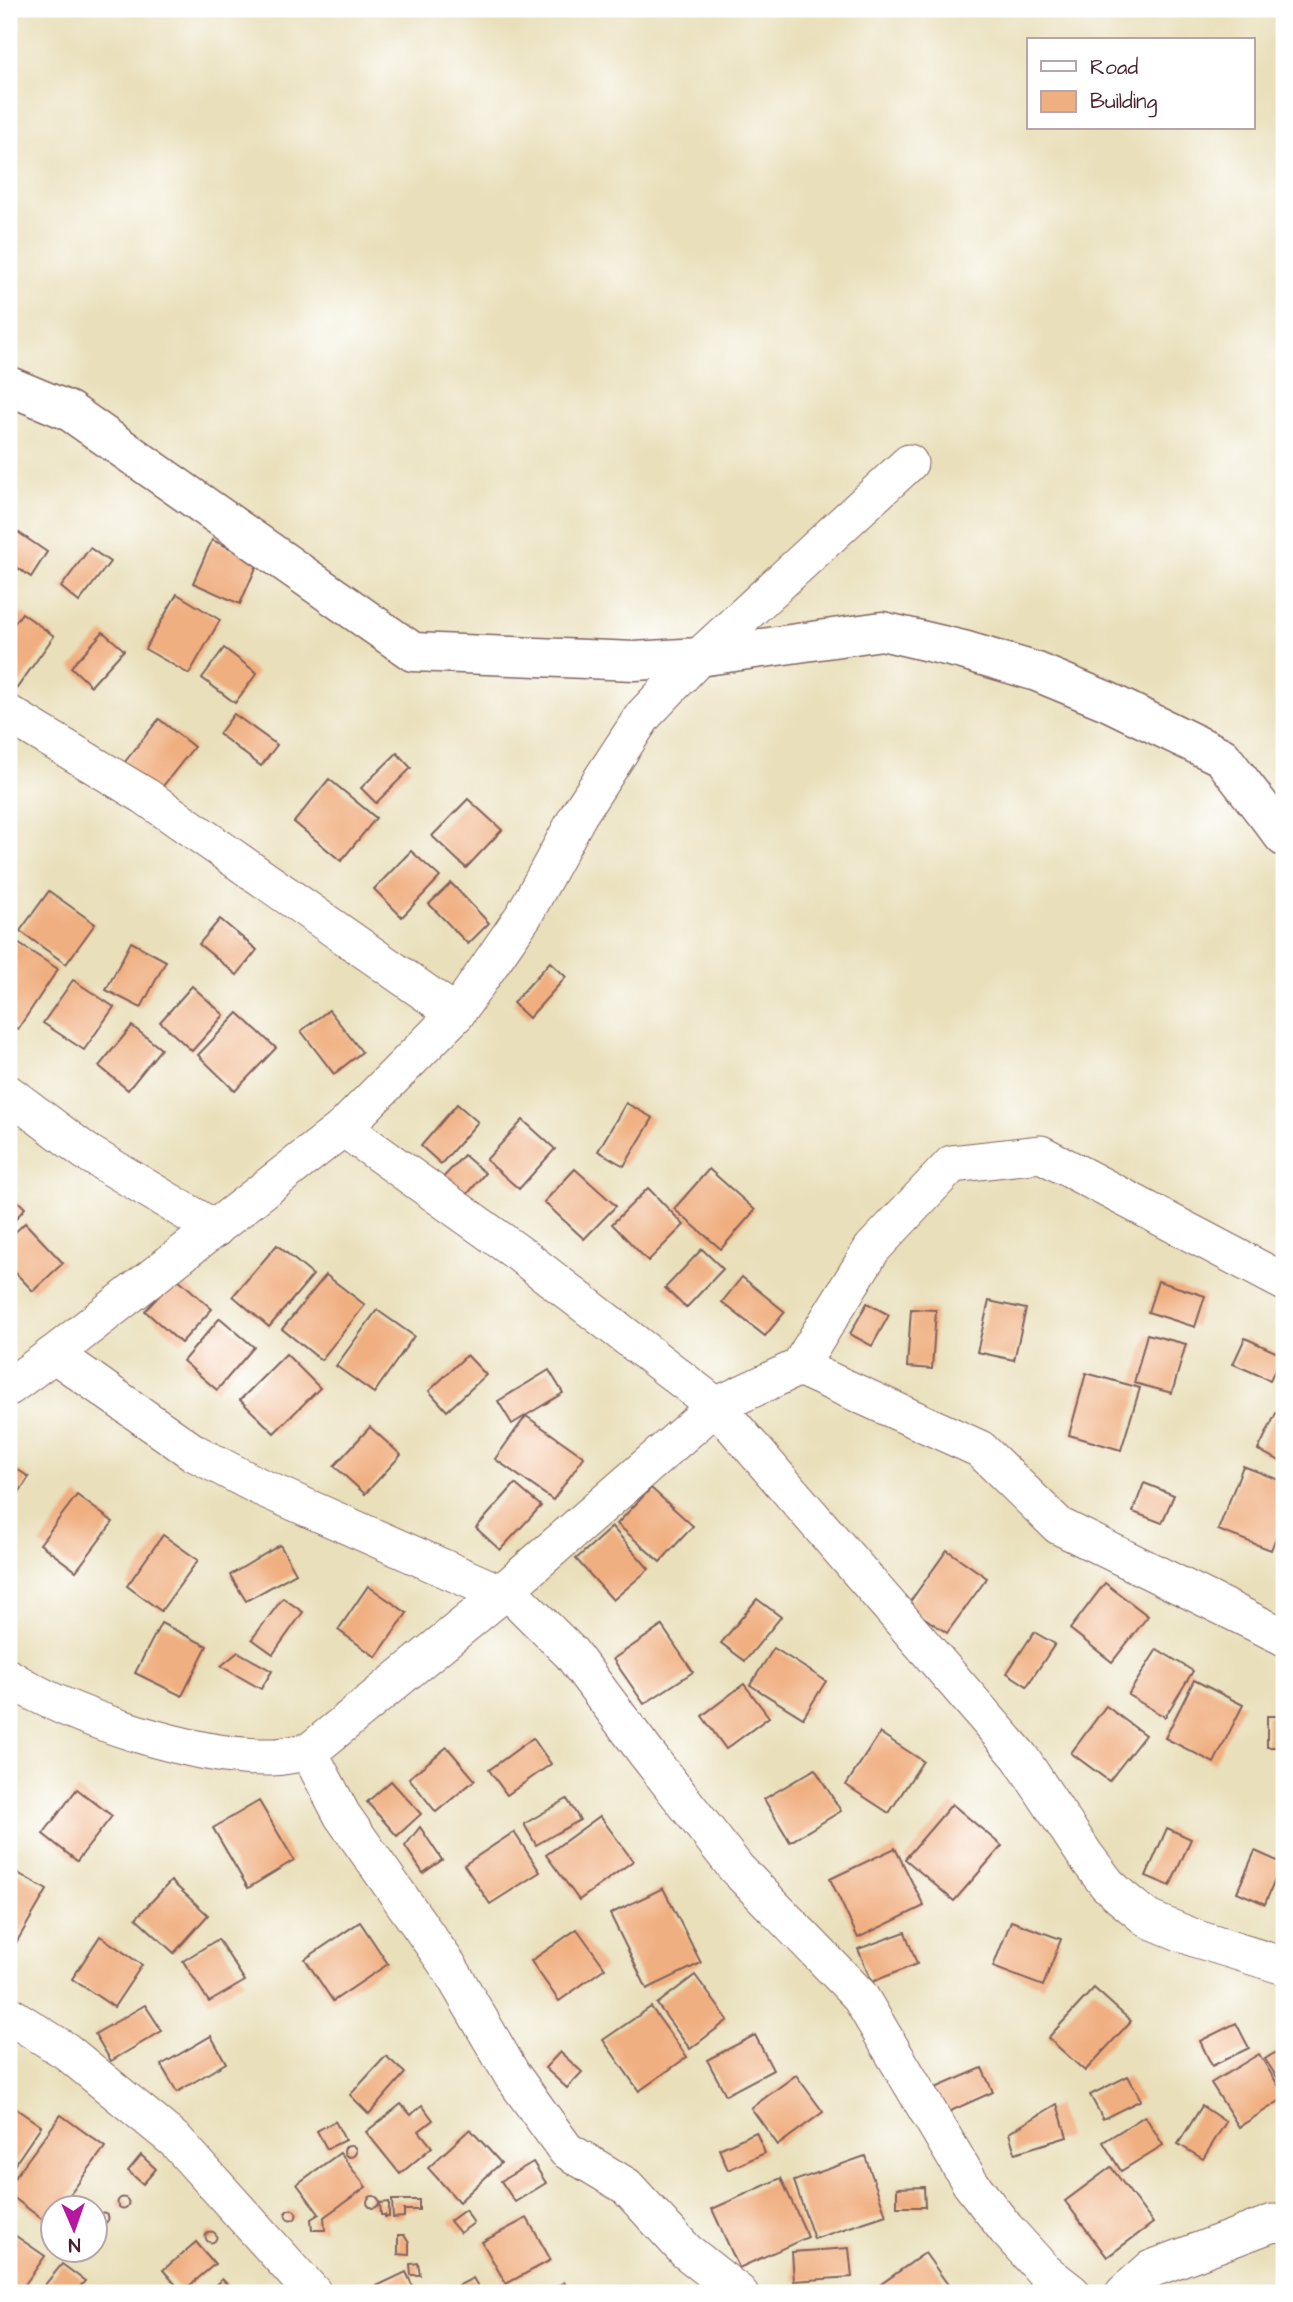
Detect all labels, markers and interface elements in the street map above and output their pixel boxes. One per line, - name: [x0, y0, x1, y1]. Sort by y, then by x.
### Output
- legend: [1027, 38, 1254, 130]
- text: Road: [1090, 53, 1138, 82]
- text: Building: [1090, 87, 1158, 118]
- north arrow: [38, 2194, 108, 2264]
- text: N: [68, 2231, 81, 2258]

